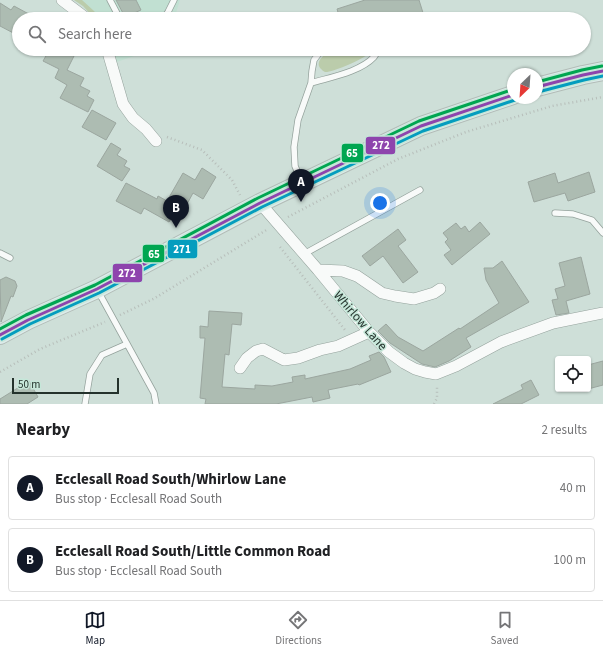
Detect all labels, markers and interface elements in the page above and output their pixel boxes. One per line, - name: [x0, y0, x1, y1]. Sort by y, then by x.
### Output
- search box: [12, 12, 591, 56]
- icon: search: [26, 23, 48, 45]
- text: Search here: [58, 24, 132, 45]
- north arrow: [507, 68, 543, 104]
- line badge: 272: [365, 136, 396, 155]
- text: 272: [372, 138, 390, 153]
- line badge: 65: [341, 143, 364, 163]
- text: 65: [346, 146, 358, 161]
- pin: A: [288, 169, 314, 202]
- your location: [370, 193, 390, 213]
- pin: B: [163, 195, 189, 228]
- line badge: 271: [167, 239, 198, 259]
- text: 271: [173, 242, 191, 257]
- line badge: 65: [142, 244, 165, 263]
- text: 65: [148, 247, 160, 262]
- line badge: 272: [112, 263, 143, 283]
- text: 272: [118, 266, 136, 281]
- street label: Whirlow Lane: [329, 287, 391, 354]
- map controls: [555, 356, 591, 392]
- button: locate: [555, 356, 591, 392]
- scale bar: [12, 376, 119, 395]
- text: 50 m: [18, 377, 40, 392]
- text: Nearby: [16, 418, 70, 442]
- text: 2 results: [542, 421, 587, 439]
- text: Ecclesall Road South/Whirlow Lane: [55, 469, 286, 490]
- text: A: [26, 479, 34, 497]
- text: 40 m: [560, 479, 586, 497]
- text: Bus stop · Ecclesall Road South: [55, 490, 222, 508]
- text: Ecclesall Road South/Little Common Road: [55, 541, 331, 562]
- text: B: [26, 551, 34, 569]
- text: 100 m: [553, 551, 586, 569]
- text: Bus stop · Ecclesall Road South: [55, 562, 222, 580]
- tab: Map: [84, 609, 106, 648]
- tab: Directions: [275, 609, 322, 648]
- tab: Saved: [491, 609, 519, 648]

